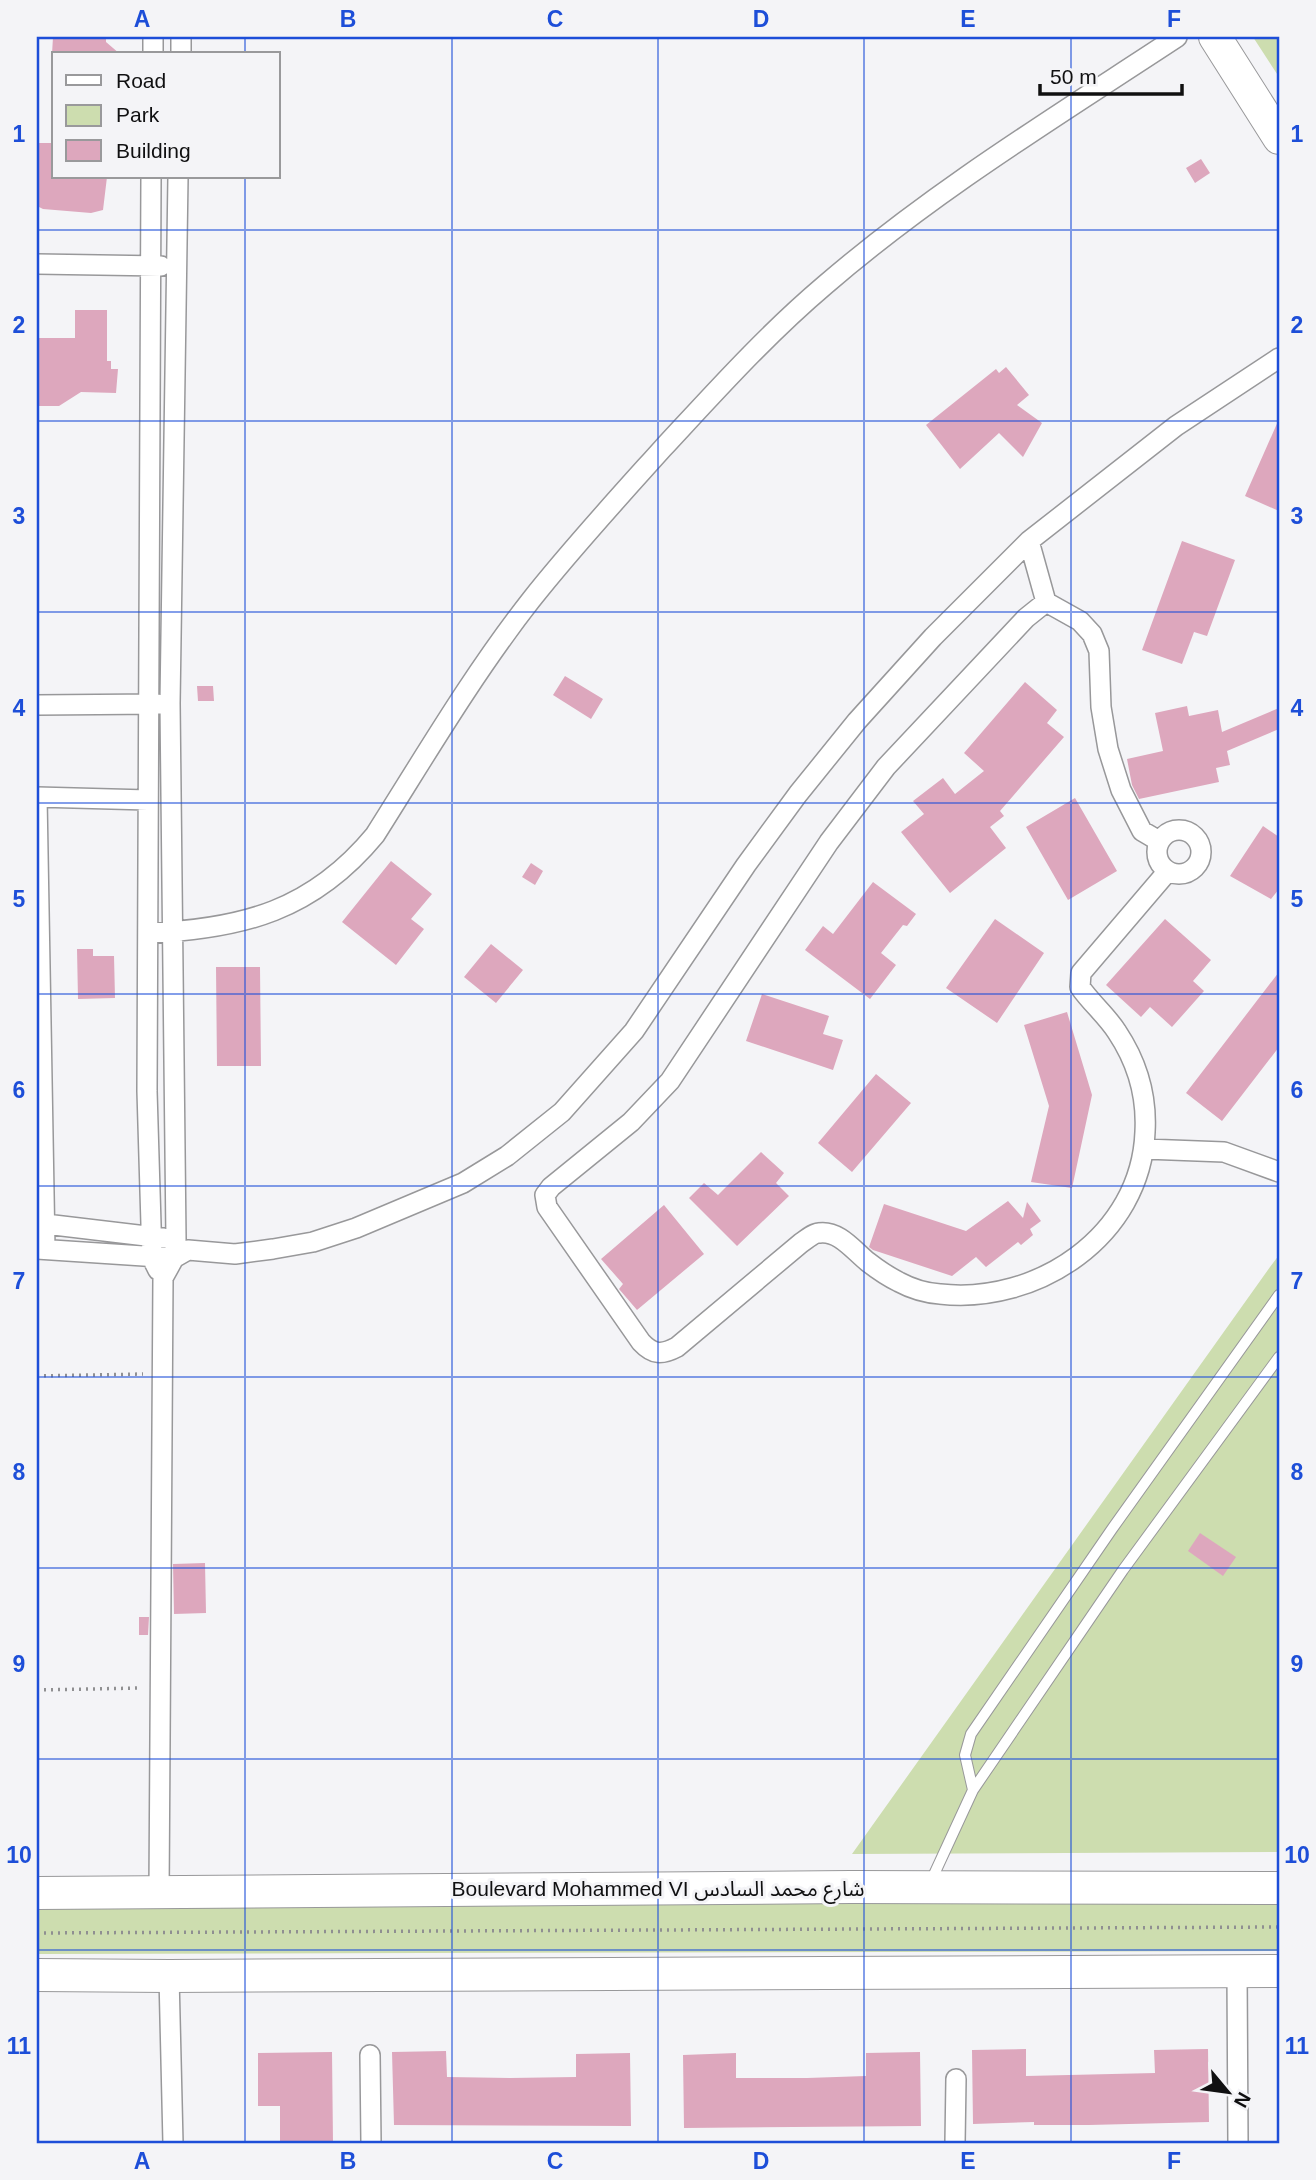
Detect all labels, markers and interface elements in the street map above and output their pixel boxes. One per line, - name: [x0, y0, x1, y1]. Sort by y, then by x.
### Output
- text: A: [134, 6, 150, 32]
- text: B: [340, 6, 356, 32]
- text: C: [547, 6, 563, 32]
- text: D: [753, 6, 769, 32]
- text: E: [960, 6, 976, 32]
- text: F: [1167, 6, 1181, 32]
- legend: [52, 52, 280, 178]
- scale bar: [1040, 52, 1181, 96]
- text: 50 m: [1050, 65, 1097, 88]
- text: Road: [116, 69, 166, 92]
- text: Park: [116, 103, 160, 126]
- text: 1: [13, 121, 26, 147]
- text: 1: [1291, 121, 1304, 147]
- text: Building: [116, 139, 191, 162]
- text: 2: [13, 312, 25, 338]
- text: 2: [1291, 312, 1303, 338]
- text: 3: [13, 503, 25, 529]
- text: 3: [1291, 503, 1303, 529]
- text: 4: [13, 695, 26, 721]
- text: 4: [1291, 695, 1304, 721]
- text: 5: [13, 886, 26, 912]
- text: 5: [1291, 886, 1304, 912]
- text: 6: [13, 1077, 25, 1103]
- text: 6: [1291, 1077, 1303, 1103]
- text: 7: [13, 1268, 25, 1294]
- text: 7: [1291, 1268, 1303, 1294]
- text: 8: [13, 1459, 26, 1485]
- text: 8: [1291, 1459, 1304, 1485]
- text: 9: [13, 1651, 25, 1677]
- text: 9: [1291, 1651, 1303, 1677]
- text: 10: [6, 1842, 32, 1868]
- text: 10: [1284, 1842, 1310, 1868]
- street label: Boulevard Mohammed VI شارع محمد السادس: [452, 1877, 864, 1904]
- text: 11: [7, 2033, 31, 2059]
- text: 11: [1285, 2033, 1309, 2059]
- north arrow: [1194, 2058, 1264, 2128]
- text: N: [1230, 2089, 1255, 2111]
- text: A: [134, 2148, 150, 2174]
- text: B: [340, 2148, 356, 2174]
- text: C: [547, 2148, 563, 2174]
- text: D: [753, 2148, 769, 2174]
- text: E: [960, 2148, 976, 2174]
- text: F: [1167, 2148, 1181, 2174]

